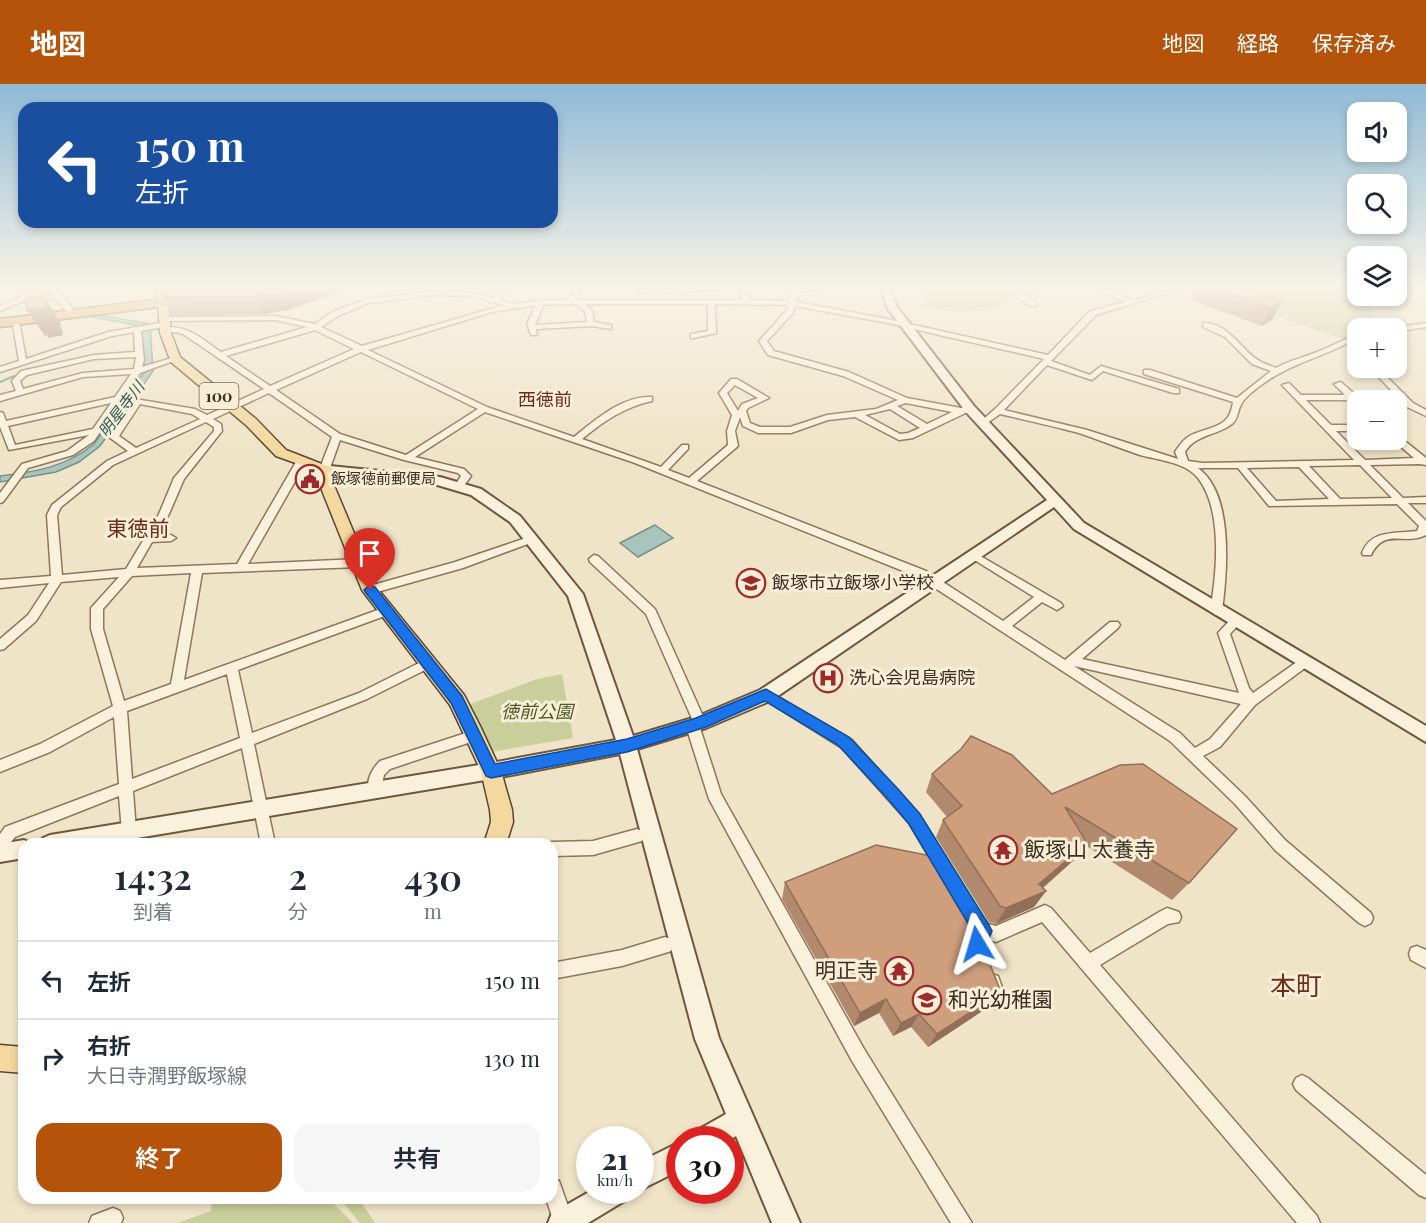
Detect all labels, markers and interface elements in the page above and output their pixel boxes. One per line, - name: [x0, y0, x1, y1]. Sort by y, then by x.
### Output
- text: 地図: [30, 24, 86, 61]
- text: 地図: [1162, 28, 1204, 56]
- text: 経路: [1237, 28, 1279, 56]
- text: 保存済み: [1312, 28, 1396, 56]
- map controls: [1347, 102, 1407, 450]
- button: sound: [1347, 102, 1407, 162]
- text: 150 m: [135, 117, 245, 173]
- icon: left: [36, 126, 114, 204]
- text: 左折: [135, 173, 189, 209]
- button: search: [1347, 174, 1407, 234]
- button: layers: [1347, 246, 1407, 306]
- button: +: [1347, 318, 1407, 378]
- water label: 明星寺川: [93, 375, 149, 441]
- road number: 100: [200, 383, 238, 409]
- district label: 西徳前: [518, 387, 572, 411]
- button: −: [1347, 390, 1407, 450]
- public building icon: 飯塚徳前郵便局: [294, 463, 326, 495]
- place label: 飯塚徳前郵便局: [331, 468, 436, 488]
- district label: 東徳前: [107, 513, 170, 541]
- pin: [344, 528, 395, 590]
- icon: arrive: [353, 537, 386, 570]
- school or university icon: 飯塚市立飯塚小学校: [735, 567, 767, 599]
- place label: 飯塚市立飯塚小学校: [772, 570, 934, 594]
- hospital icon: 洗心会児島病院: [812, 662, 844, 694]
- place label: 洗心会児島病院: [849, 665, 975, 689]
- park label: 徳前公園: [501, 699, 576, 723]
- temple icon: 飯塚山 太養寺: [987, 834, 1019, 866]
- place label: 飯塚山 太養寺: [1024, 834, 1155, 862]
- text: 14:32: [114, 851, 192, 899]
- text: 2: [289, 851, 307, 899]
- text: 430: [404, 852, 462, 900]
- text: 到着: [133, 897, 173, 924]
- text: 分: [288, 897, 308, 924]
- text: m: [424, 897, 442, 924]
- position arrow: [945, 912, 1009, 976]
- place label: 明正寺: [815, 955, 878, 983]
- temple icon: 明正寺: [883, 955, 915, 987]
- icon: left: [36, 964, 69, 997]
- text: 150 m: [485, 965, 540, 995]
- text: 左折: [87, 966, 131, 996]
- district label: 本町: [1270, 967, 1322, 1002]
- school or university icon: 和光幼稚園: [911, 984, 943, 1016]
- place label: 和光幼稚園: [948, 984, 1053, 1012]
- text: 右折: [87, 1030, 131, 1060]
- icon: right: [36, 1042, 69, 1075]
- text: 130 m: [484, 1043, 540, 1073]
- text: 大日寺潤野飯塚線: [87, 1061, 247, 1088]
- button: 終了: [36, 1123, 282, 1192]
- button: 共有: [294, 1123, 540, 1192]
- speed limit sign: 30: [666, 1126, 744, 1204]
- text: 21: [601, 1138, 629, 1178]
- text: km/h: [597, 1170, 633, 1190]

